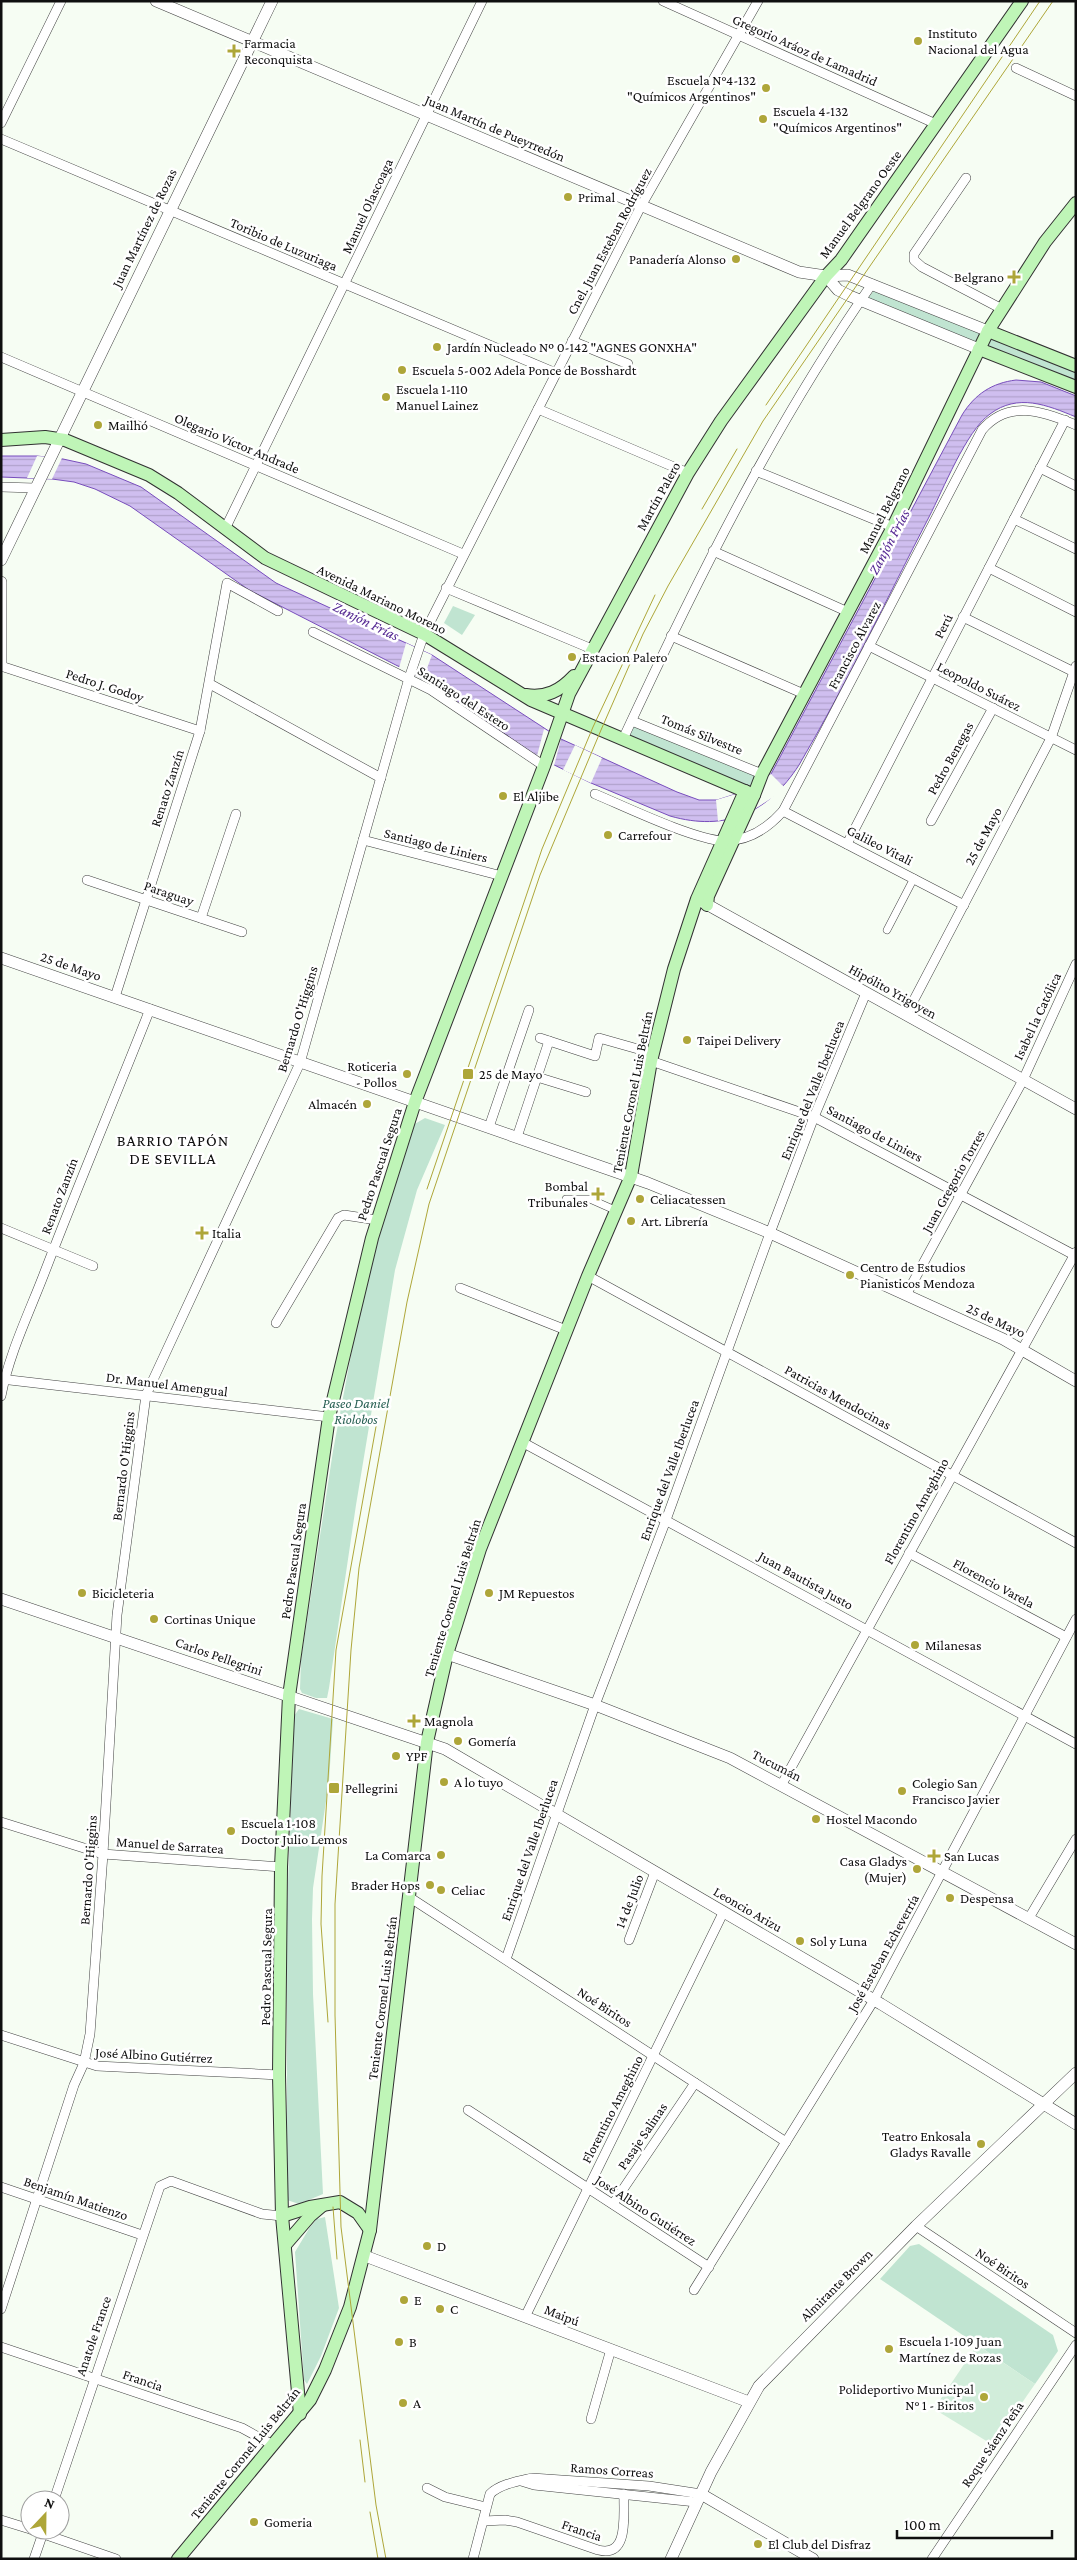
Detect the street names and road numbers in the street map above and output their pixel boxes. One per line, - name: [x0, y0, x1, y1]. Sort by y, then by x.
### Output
- street label: Gregorio Aráoz de Lamadrid: [730, 11, 880, 89]
- street label: Juan Martín de Pueyrredón: [421, 90, 568, 165]
- street label: Manuel Belgrano Oeste: [815, 147, 905, 261]
- street label: Manuel Olascoaga: [338, 156, 396, 256]
- street label: Cnel. Juan Esteban Rodríguez: [563, 165, 655, 317]
- street label: Juan Martínez de Rozas: [107, 166, 180, 292]
- street label: Toribio de Luzuriaga: [228, 214, 341, 274]
- street label: Olegario Víctor Andrade: [172, 409, 302, 477]
- street label: Martín Palero: [633, 459, 684, 533]
- street label: Manuel Belgrano: [855, 464, 913, 556]
- street label: Avenida Mariano Moreno: [315, 561, 449, 637]
- street label: Francisco Álvarez: [824, 598, 884, 692]
- street label: Perú: [930, 611, 956, 641]
- street label: Leopoldo Suárez: [934, 658, 1024, 714]
- street label: Santiago del Estero: [415, 662, 513, 734]
- street label: Pedro J. Godoy: [64, 665, 147, 705]
- street label: Tomás Silvestre: [659, 710, 745, 758]
- street label: Pedro Benegas: [923, 719, 977, 797]
- street label: Renato Zanzín: [147, 747, 187, 829]
- street label: 25 de Mayo: [961, 804, 1005, 868]
- street label: Galileo Vitali: [844, 822, 916, 869]
- street label: Santiago de Liniers: [383, 824, 489, 866]
- street label: Paraguay: [142, 877, 196, 909]
- street label: 25 de Mayo: [38, 948, 104, 984]
- street label: Hipólito Yrigoyen: [846, 960, 940, 1022]
- street label: Bernardo O'Higgins: [273, 964, 321, 1074]
- street label: Isabel la Católica: [1010, 969, 1064, 1062]
- street label: Teniente Coronel Luis Beltrán: [608, 1009, 656, 1175]
- street label: Enrique del Valle Iberlucea: [777, 1018, 847, 1162]
- street label: Santiago de Liniers: [824, 1101, 926, 1165]
- street label: Pedro Pascual Segura: [353, 1105, 405, 1222]
- street label: Juan Gregorio Torres: [917, 1127, 988, 1237]
- street label: Renato Zanzín: [37, 1155, 81, 1236]
- street label: 25 de Mayo: [964, 1299, 1028, 1341]
- street label: Patricias Mendocinas: [782, 1361, 894, 1433]
- street label: Dr. Manuel Amengual: [105, 1369, 229, 1399]
- street label: Enrique del Valle Iberlucea: [636, 1397, 702, 1543]
- street label: Bernardo O'Higgins: [108, 1410, 138, 1522]
- street label: Florentino Ameghino: [880, 1455, 952, 1567]
- street label: Pedro Pascual Segura: [277, 1501, 309, 1620]
- street label: Teniente Coronel Luis Beltrán: [420, 1516, 484, 1679]
- street label: Juan Bautista Justo: [754, 1546, 856, 1613]
- street label: Florencio Varela: [951, 1555, 1038, 1611]
- street label: Carlos Pellegrini: [173, 1634, 265, 1679]
- street label: Tucumán: [750, 1746, 805, 1784]
- street label: Enrique del Valle Iberlucea: [497, 1777, 561, 1923]
- street label: Bernardo O'Higgins: [76, 1815, 100, 1925]
- street label: Manuel de Sarratea: [116, 1833, 225, 1857]
- street label: 14 de Julio: [611, 1872, 647, 1930]
- street label: Leoncio Arizu: [711, 1883, 786, 1935]
- street label: José Esteban Echeverría: [843, 1891, 922, 2017]
- street label: Pedro Pascual Segura: [257, 1908, 275, 2026]
- street label: Teniente Coronel Luis Beltrán: [364, 1915, 400, 2081]
- street label: Noé Biritos: [575, 1983, 635, 2031]
- street label: José Albino Gutiérrez: [93, 2044, 213, 2066]
- street label: Florentino Ameghino: [578, 2052, 646, 2166]
- street label: Pasaje Salinas: [614, 2099, 671, 2173]
- street label: José Albino Gutiérrez: [591, 2170, 700, 2249]
- street label: Benjamín Matienzo: [21, 2173, 130, 2224]
- street label: Noé Biritos: [973, 2244, 1033, 2292]
- street label: Almirante Brown: [797, 2245, 876, 2324]
- street label: Anatole France: [72, 2294, 114, 2378]
- street label: Maipú: [542, 2301, 582, 2329]
- street label: Francia: [121, 2366, 166, 2394]
- street label: Teniente Coronel Luis Beltrán: [187, 2383, 303, 2522]
- street label: Roque Sáenz Peña: [957, 2398, 1027, 2490]
- street label: Ramos Correas: [570, 2459, 654, 2481]
- street label: Francia: [560, 2516, 605, 2544]

